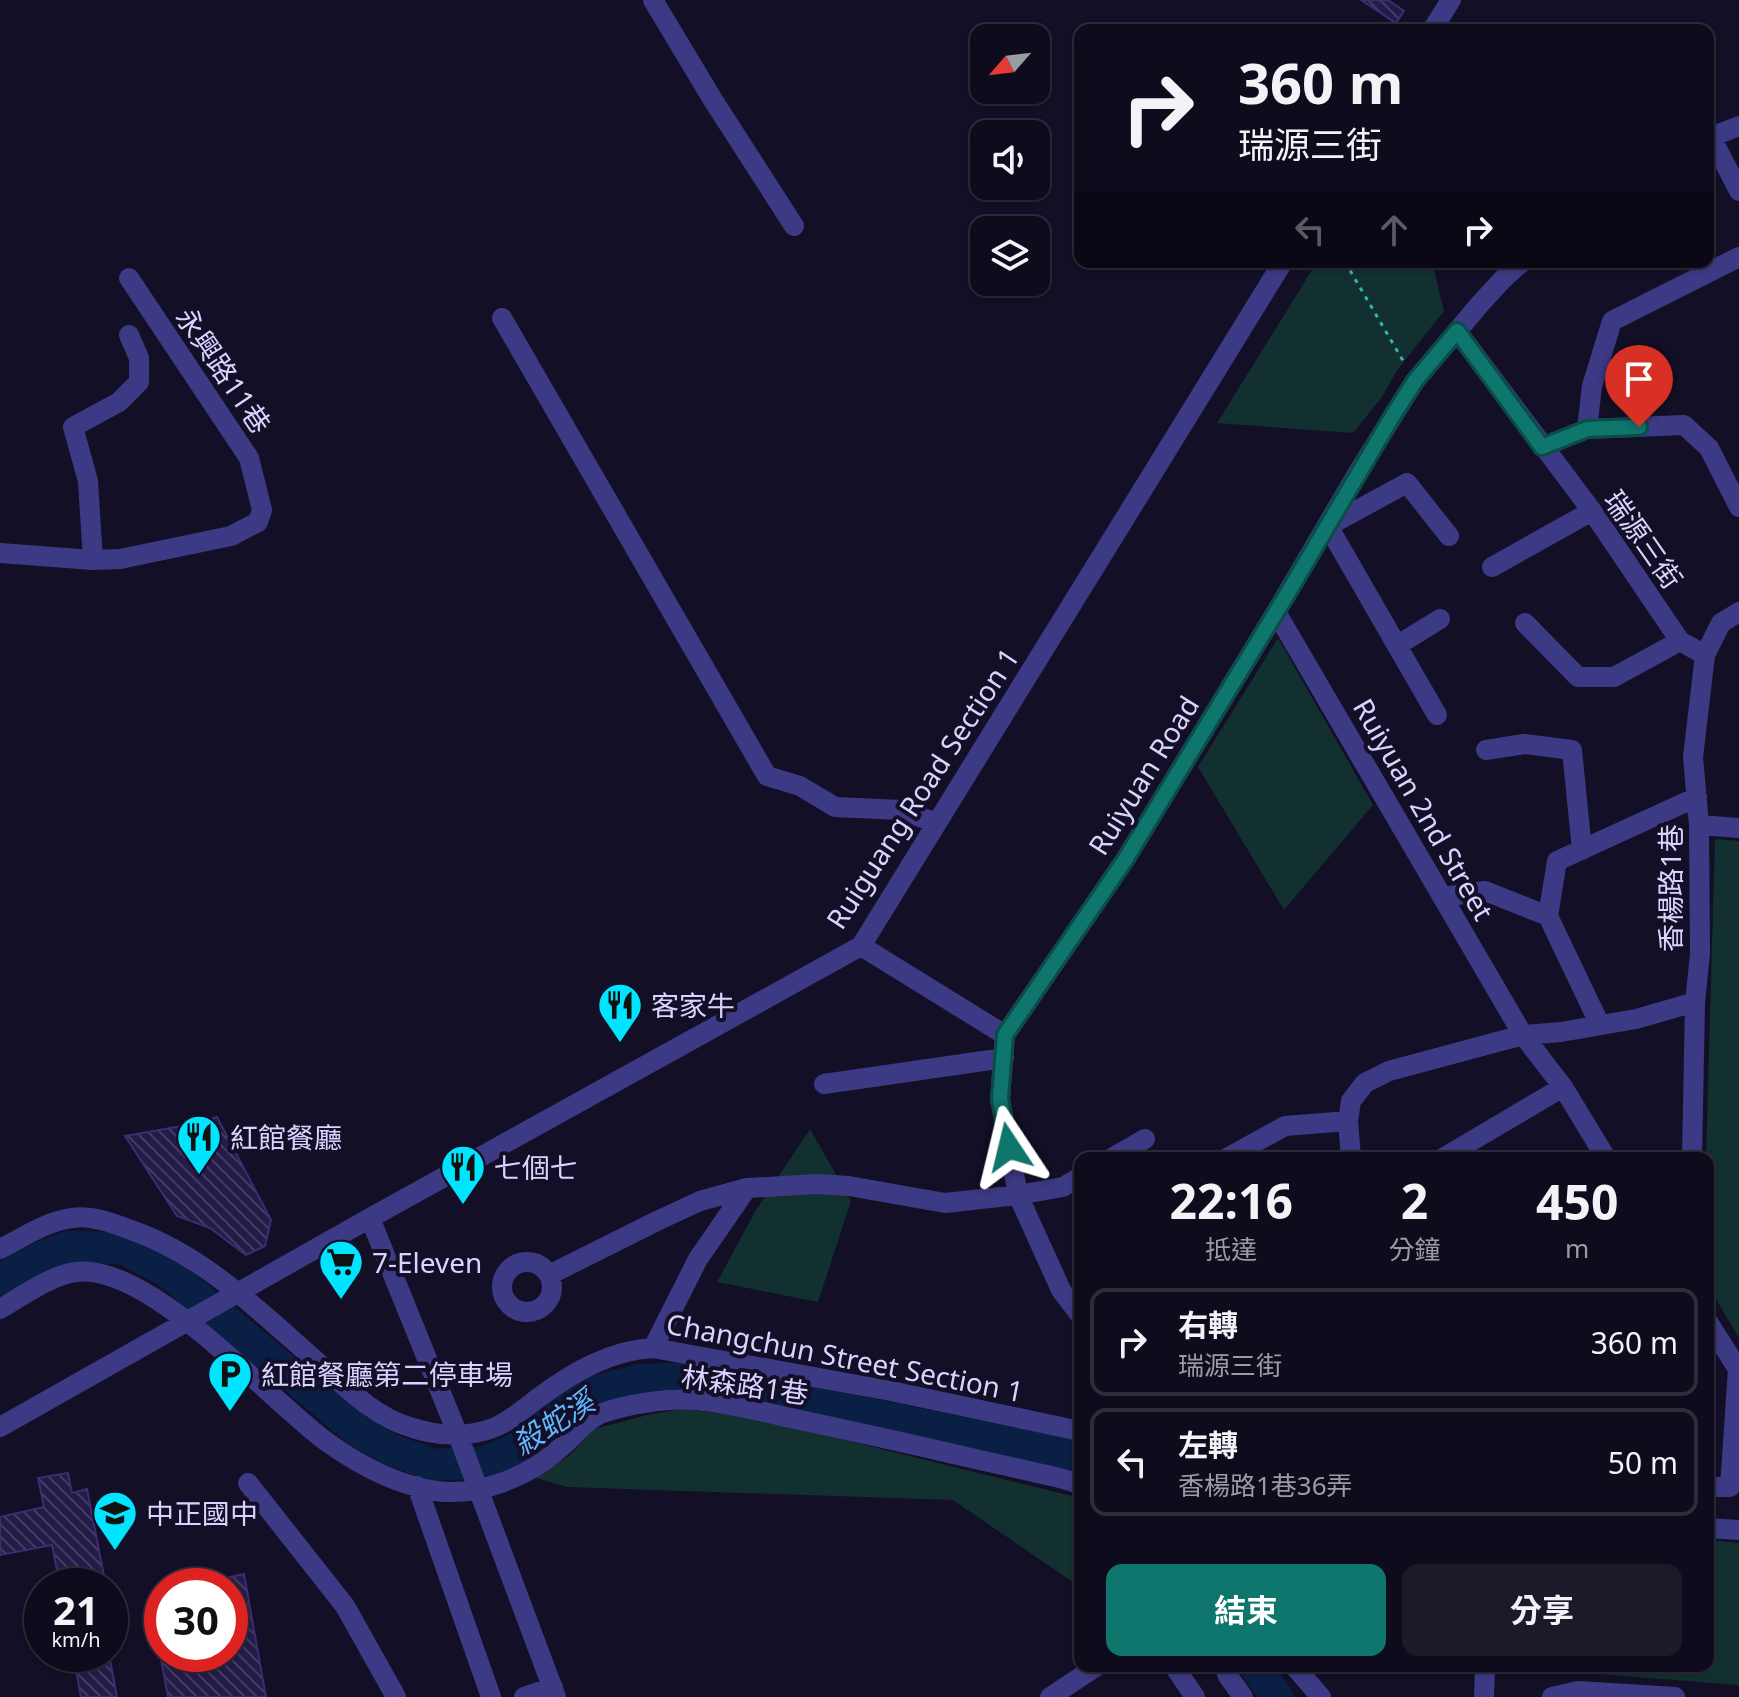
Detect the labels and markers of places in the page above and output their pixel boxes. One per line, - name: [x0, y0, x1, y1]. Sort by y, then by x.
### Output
- pin: [1605, 345, 1673, 427]
- restaurant icon: 客家牛: [596, 981, 644, 1044]
- place label: 客家牛: [651, 986, 735, 1024]
- restaurant icon: 紅館餐廳: [175, 1113, 223, 1176]
- place label: 紅館餐廳: [230, 1118, 342, 1156]
- restaurant icon: 七個七: [439, 1143, 487, 1206]
- place label: 七個七: [494, 1148, 578, 1186]
- supermarket icon: 7-Eleven: [317, 1238, 365, 1301]
- place label: 7-Eleven: [372, 1243, 482, 1281]
- parking icon: 紅館餐廳第二停車場: [206, 1350, 254, 1413]
- place label: 紅館餐廳第二停車場: [261, 1355, 513, 1393]
- school or university icon: 中正國中: [91, 1489, 139, 1552]
- place label: 中正國中: [146, 1494, 258, 1532]

